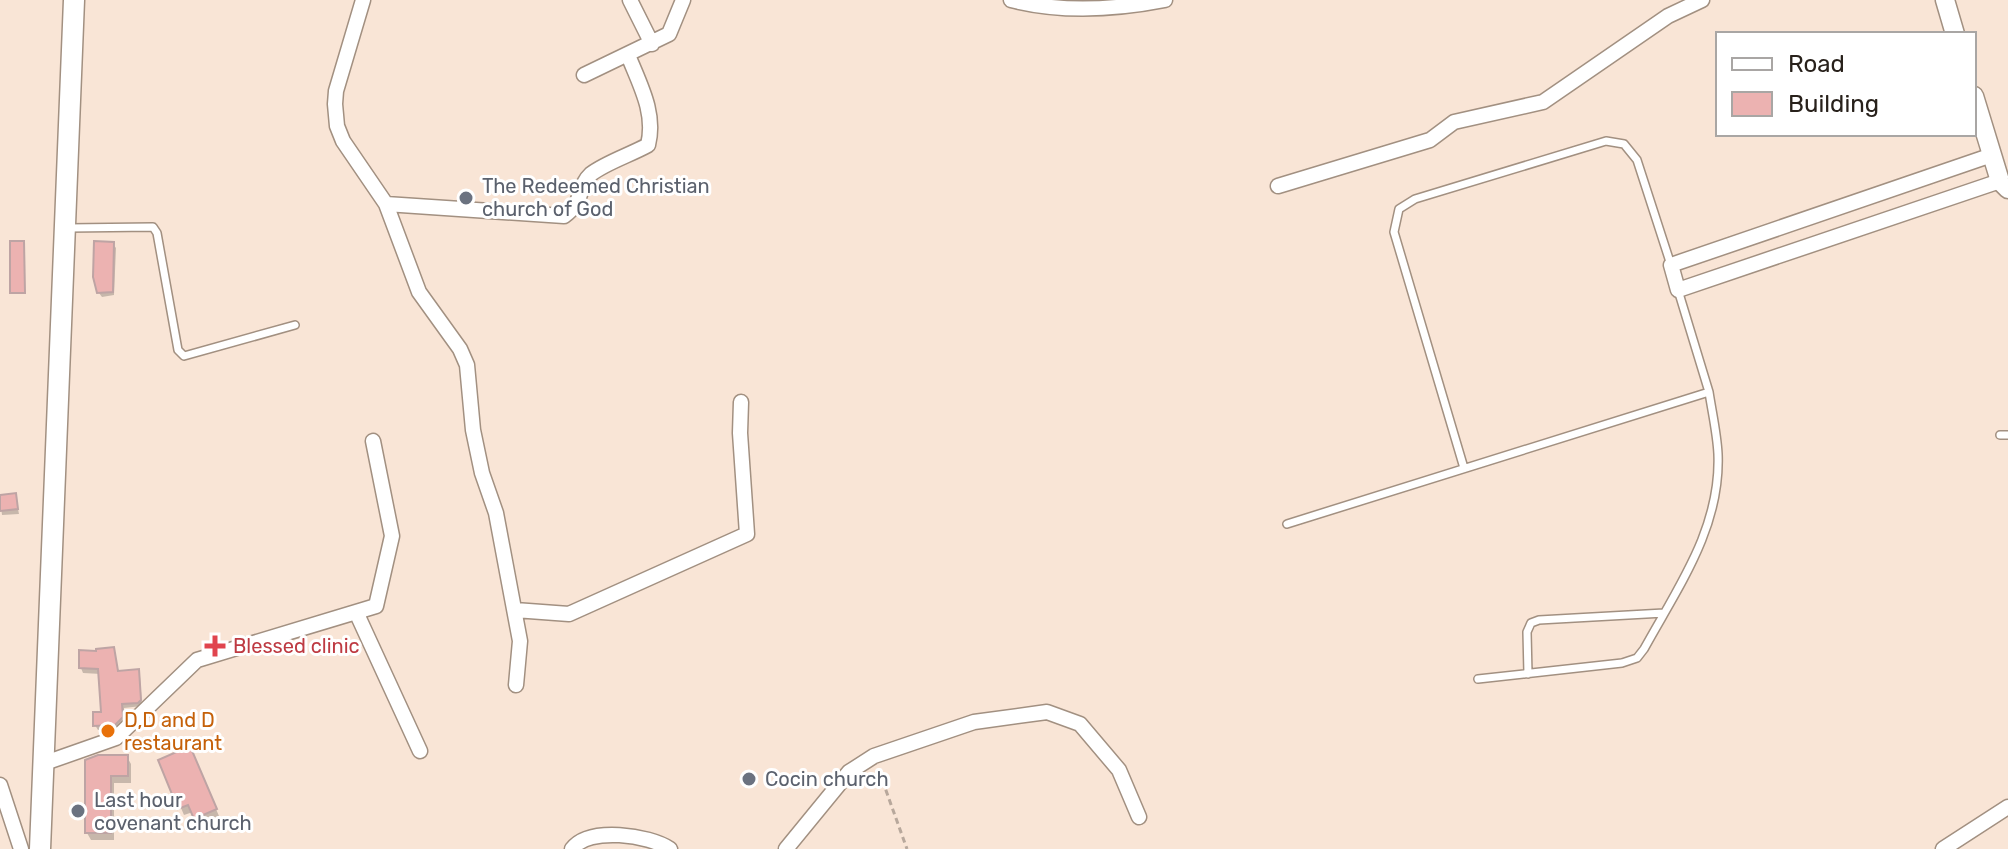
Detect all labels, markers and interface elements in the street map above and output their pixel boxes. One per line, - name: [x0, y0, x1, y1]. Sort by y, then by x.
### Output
- legend: [1716, 32, 1976, 136]
- text: Road: [1788, 50, 1845, 78]
- text: Building: [1788, 90, 1879, 118]
- place label: The Redeemed Christian church of God: [482, 174, 710, 221]
- marker: The Redeemed Christian church of God: [457, 189, 475, 207]
- place label: Blessed clinic: [233, 634, 360, 658]
- marker: Blessed clinic: [204, 635, 226, 657]
- place label: D,D and D restaurant: [124, 708, 222, 755]
- marker: D,D and D restaurant: [99, 722, 117, 740]
- place label: Cocin church: [765, 767, 889, 791]
- marker: Cocin church: [740, 770, 758, 788]
- place label: Last hour covenant church: [94, 788, 252, 835]
- marker: Last hour covenant church: [69, 802, 87, 820]

